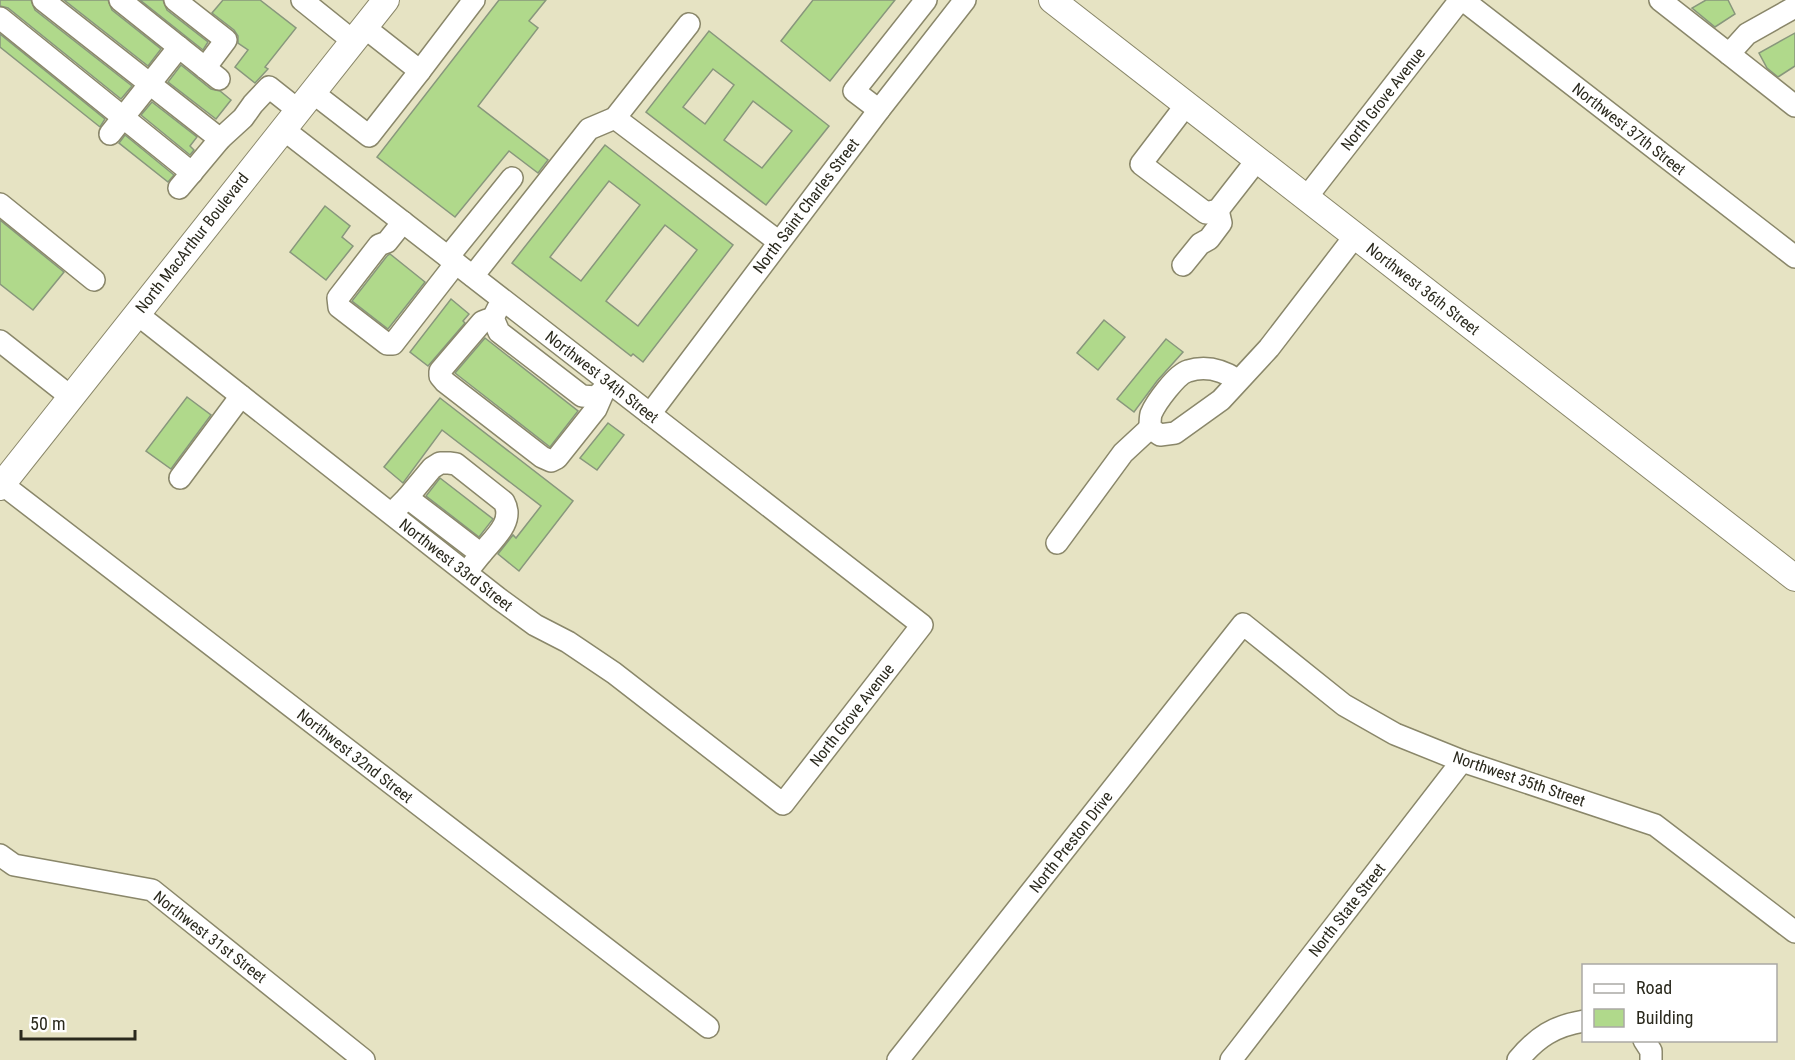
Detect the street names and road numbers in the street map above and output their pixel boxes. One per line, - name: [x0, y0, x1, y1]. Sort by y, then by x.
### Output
- street label: North Grove Avenue: [1337, 44, 1429, 154]
- street label: Northwest 37th Street: [1569, 79, 1690, 179]
- street label: North Saint Charles Street: [749, 135, 863, 277]
- street label: North MacArthur Boulevard: [131, 169, 253, 317]
- street label: Northwest 36th Street: [1363, 239, 1484, 339]
- street label: Northwest 34th Street: [542, 327, 663, 427]
- street label: Northwest 33rd Street: [395, 515, 517, 615]
- street label: North Grove Avenue: [806, 660, 898, 770]
- street label: Northwest 32nd Street: [293, 705, 417, 807]
- street label: Northwest 35th Street: [1450, 747, 1588, 811]
- street label: North Preston Drive: [1025, 787, 1117, 897]
- street label: North State Street: [1305, 859, 1390, 961]
- street label: Northwest 31st Street: [150, 887, 271, 987]

